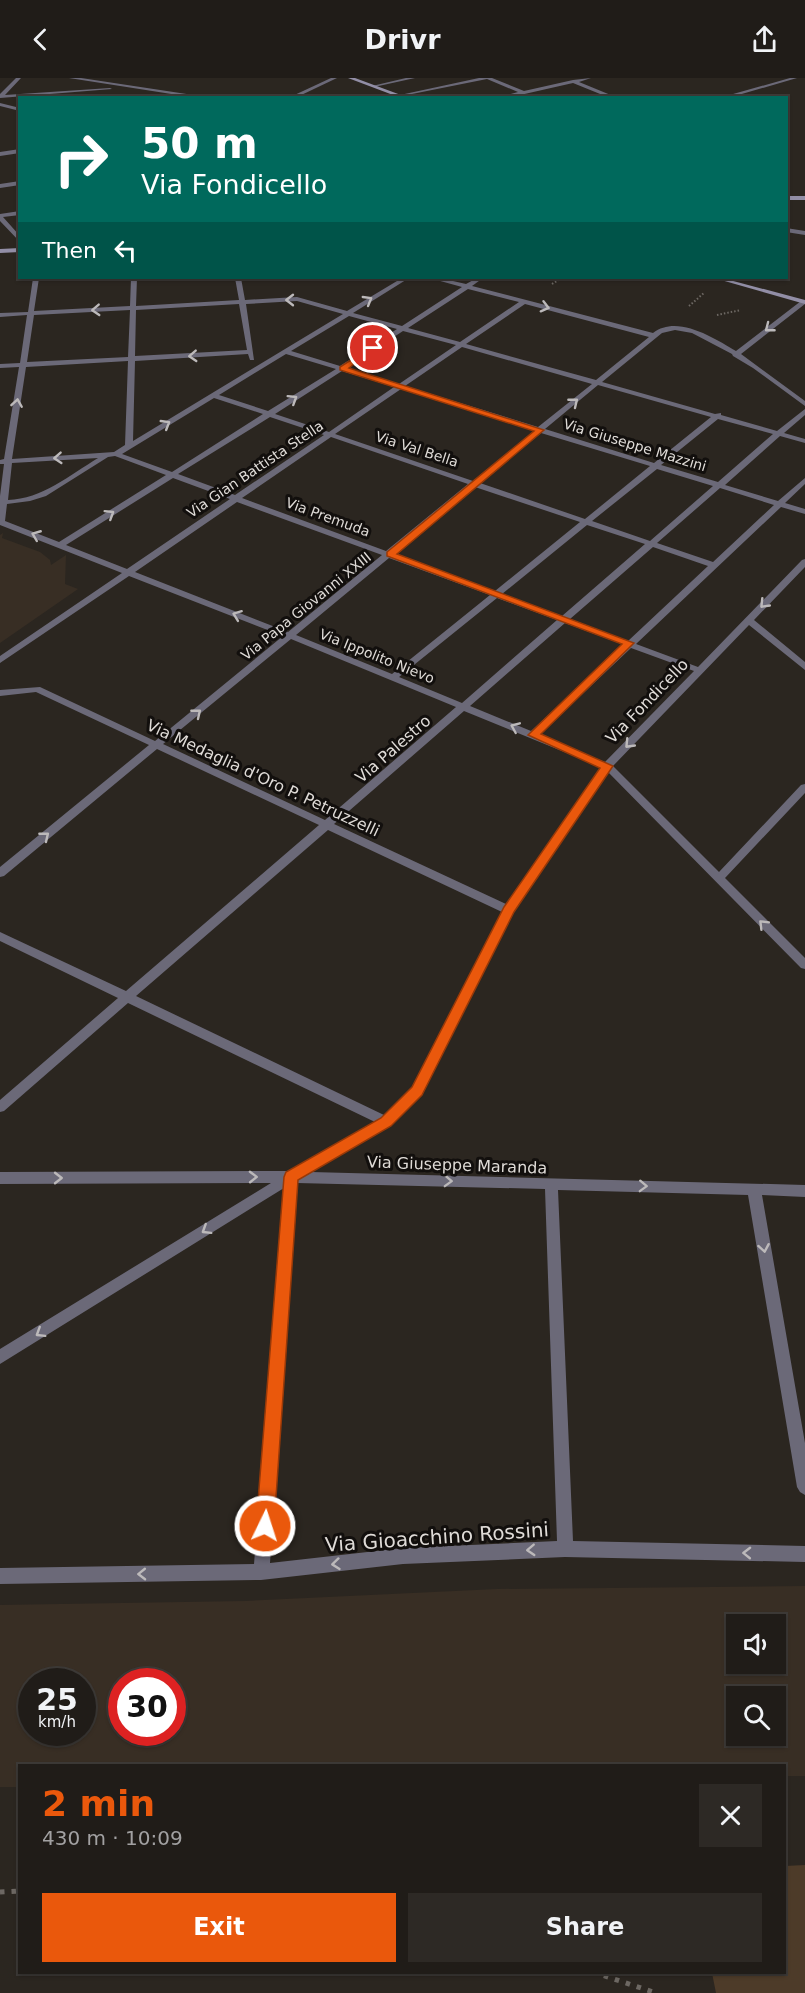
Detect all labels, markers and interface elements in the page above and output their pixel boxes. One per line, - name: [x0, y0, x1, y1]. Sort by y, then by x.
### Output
- icon: back: [24, 23, 57, 56]
- icon: share: [748, 23, 781, 56]
- text: Drivr: [365, 24, 440, 55]
- text: 50 m: [141, 119, 258, 168]
- icon: right: [42, 120, 120, 198]
- text: Via Fondicello: [141, 169, 327, 200]
- icon: left: [109, 234, 142, 267]
- text: Then: [42, 238, 97, 263]
- one-way arrow: [286, 294, 295, 306]
- one-way arrow: [362, 295, 372, 307]
- one-way arrow: [540, 299, 550, 312]
- one-way arrow: [91, 303, 100, 316]
- one-way arrow: [764, 321, 775, 332]
- pin: [347, 322, 398, 373]
- icon: arrive: [356, 331, 389, 364]
- one-way arrow: [188, 349, 197, 362]
- one-way arrow: [287, 396, 298, 407]
- one-way arrow: [10, 399, 22, 408]
- one-way arrow: [568, 399, 579, 410]
- street label: Via Giuseppe Mazzini: [562, 416, 708, 474]
- street label: Via Gian Battista Stella: [184, 417, 326, 521]
- one-way arrow: [160, 419, 170, 431]
- street label: Via Val Bella: [374, 428, 460, 470]
- one-way arrow: [53, 451, 62, 464]
- street label: Via Premuda: [284, 494, 372, 540]
- one-way arrow: [104, 510, 115, 521]
- one-way arrow: [31, 530, 42, 542]
- street label: Via Papa Giovanni XXIII: [238, 549, 374, 663]
- one-way arrow: [761, 596, 772, 607]
- one-way arrow: [232, 609, 242, 622]
- street label: Via Ippolito Nievo: [317, 626, 437, 686]
- street label: Via Fondicello: [602, 655, 692, 747]
- one-way arrow: [190, 709, 201, 720]
- street label: Via Palestro: [351, 711, 435, 787]
- street label: Via Medaglia d'Oro P. Petruzzelli: [143, 716, 383, 840]
- one-way arrow: [510, 722, 521, 734]
- one-way arrow: [625, 737, 636, 748]
- one-way arrow: [39, 832, 50, 843]
- one-way arrow: [760, 920, 770, 931]
- street label: Via Giuseppe Maranda: [367, 1152, 547, 1178]
- one-way arrow: [249, 1171, 258, 1183]
- one-way arrow: [54, 1172, 63, 1184]
- one-way arrow: [444, 1175, 453, 1187]
- one-way arrow: [639, 1180, 648, 1193]
- one-way arrow: [202, 1222, 212, 1234]
- one-way arrow: [757, 1242, 770, 1252]
- one-way arrow: [36, 1325, 46, 1337]
- position arrow: [233, 1494, 297, 1558]
- street label: Via Gioacchino Rossini: [324, 1517, 550, 1557]
- one-way arrow: [526, 1544, 535, 1557]
- one-way arrow: [742, 1547, 751, 1559]
- one-way arrow: [332, 1557, 341, 1569]
- one-way arrow: [137, 1568, 146, 1580]
- map controls: [726, 1614, 786, 1746]
- button: sound: [726, 1614, 786, 1674]
- speed limit sign: 30: [108, 1668, 186, 1746]
- text: 25: [36, 1682, 78, 1717]
- button: search: [726, 1686, 786, 1746]
- text: km/h: [38, 1713, 76, 1731]
- text: 2 min: [42, 1783, 155, 1824]
- button: close: [699, 1784, 762, 1847]
- text: 430 m · 10:09: [42, 1826, 183, 1850]
- button: Exit: [42, 1893, 396, 1962]
- button: Share: [408, 1893, 762, 1962]

